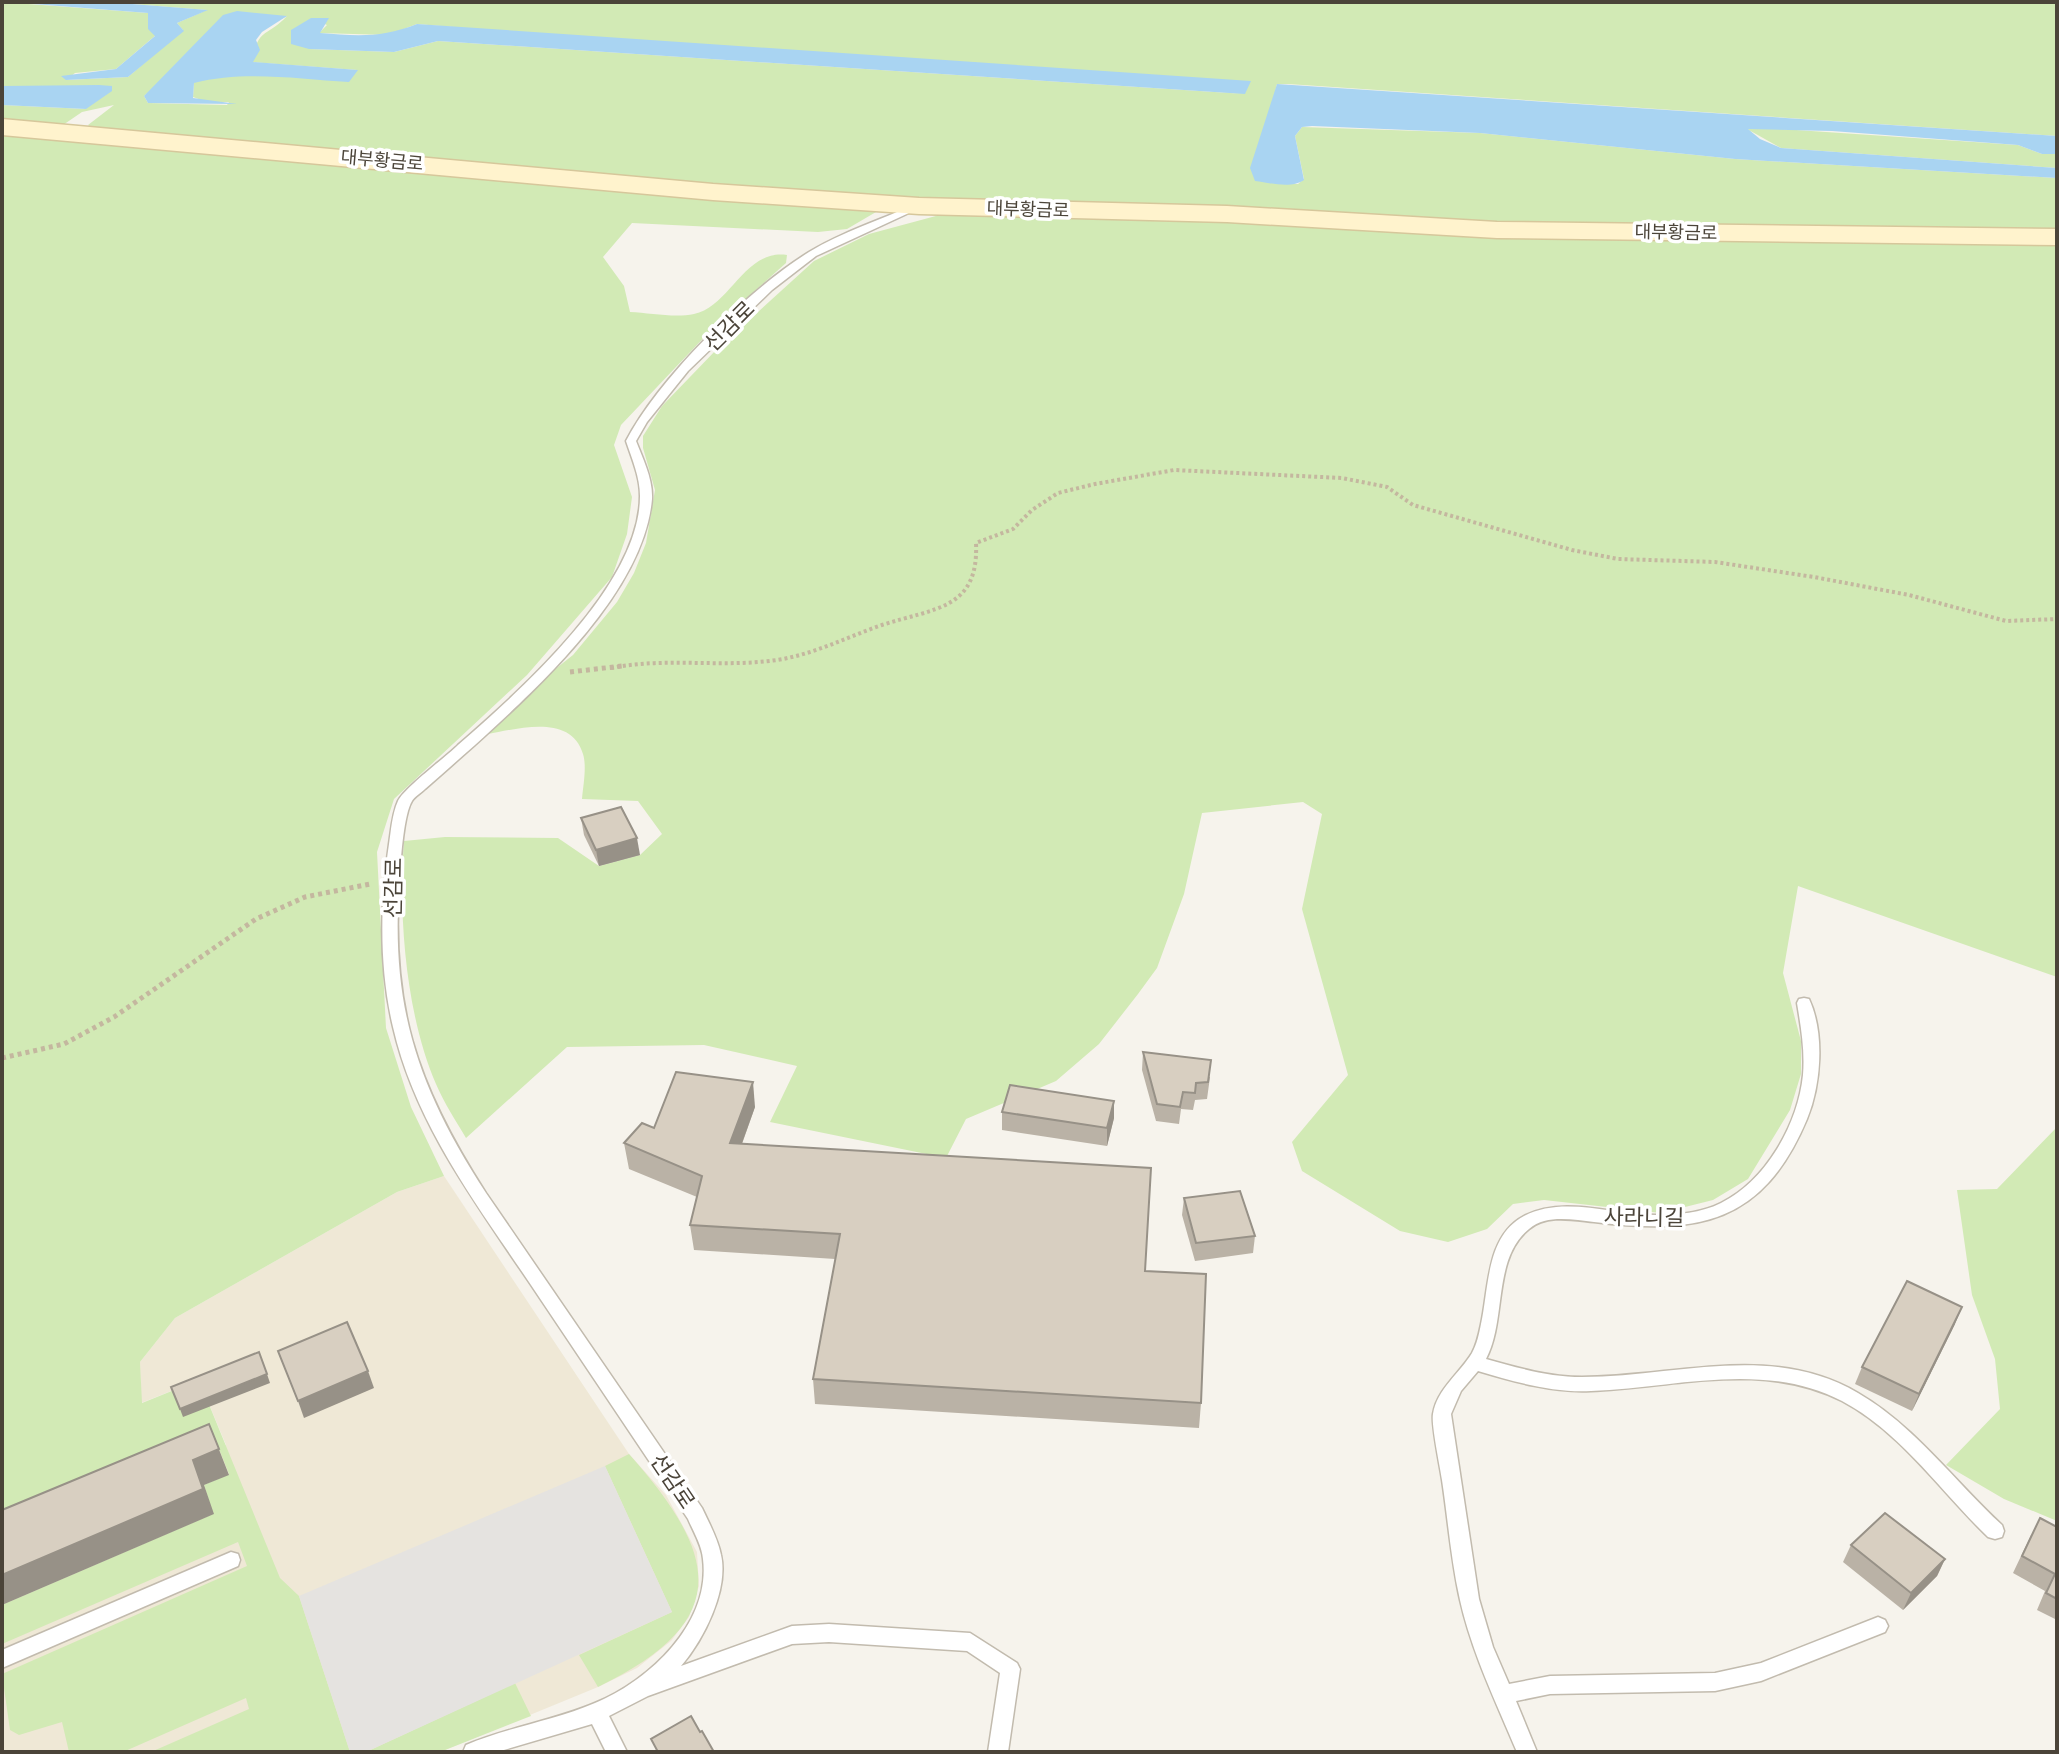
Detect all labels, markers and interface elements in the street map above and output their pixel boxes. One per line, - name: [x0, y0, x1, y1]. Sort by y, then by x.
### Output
- street label: 대부황금로: [340, 143, 424, 177]
- street label: 대부황금로: [986, 194, 1070, 224]
- street label: 대부황금로: [1634, 218, 1718, 246]
- street label: 선감로: [696, 293, 762, 359]
- street label: 선감로: [375, 857, 411, 919]
- street label: 사라니길: [1603, 1199, 1685, 1235]
- street label: 선감로: [642, 1446, 704, 1516]

